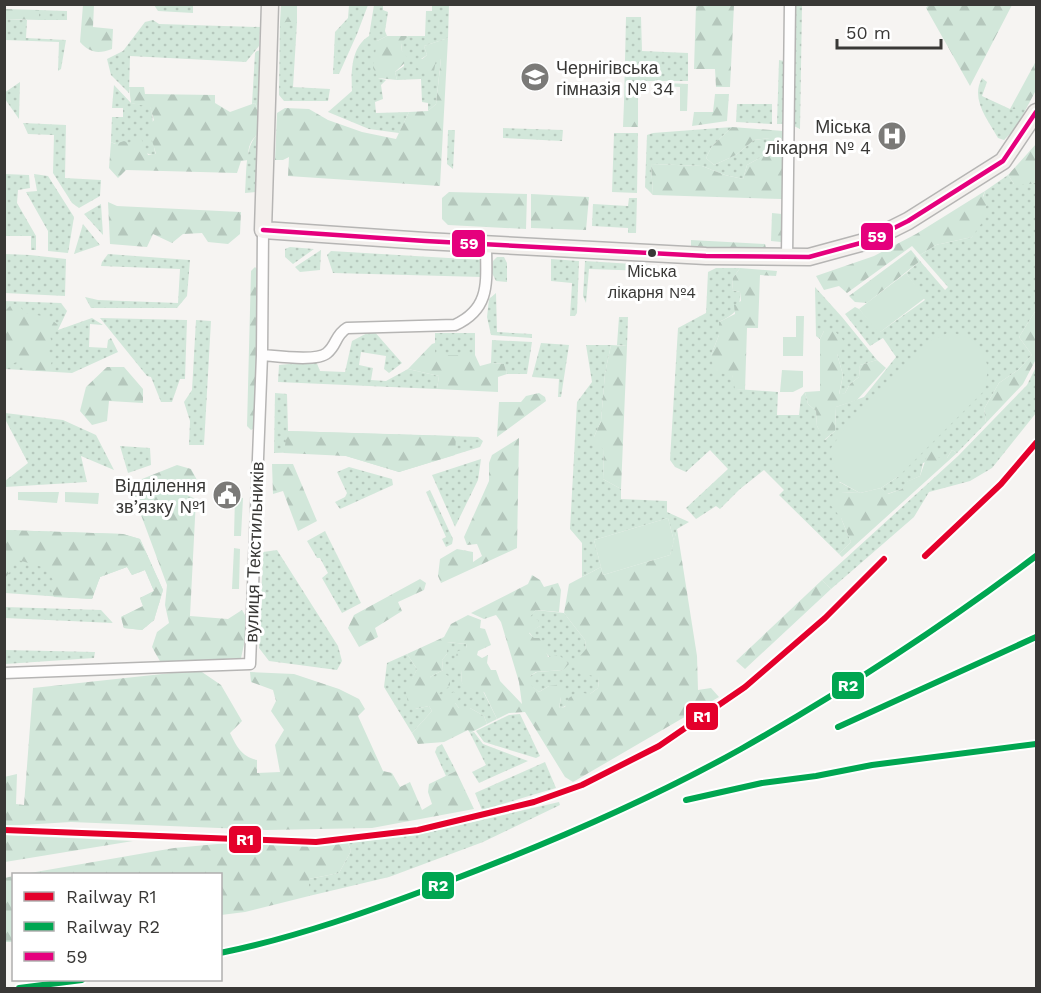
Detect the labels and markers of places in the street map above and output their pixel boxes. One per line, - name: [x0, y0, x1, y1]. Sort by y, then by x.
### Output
- place label: Чернігівська гімназія № 34: [556, 57, 674, 99]
- school or university icon: Чернігівська гімназія № 34: [519, 61, 551, 93]
- place label: Міська лікарня № 4: [766, 116, 872, 158]
- hospital icon: Міська лікарня № 4: [876, 120, 908, 152]
- marker: Міська лікарня №4: [646, 247, 658, 259]
- place label: Міська лікарня №4: [608, 262, 696, 302]
- place label: Відділення зв’язку №1: [115, 475, 206, 517]
- public building icon: Відділення зв’язку №1: [211, 479, 243, 511]

